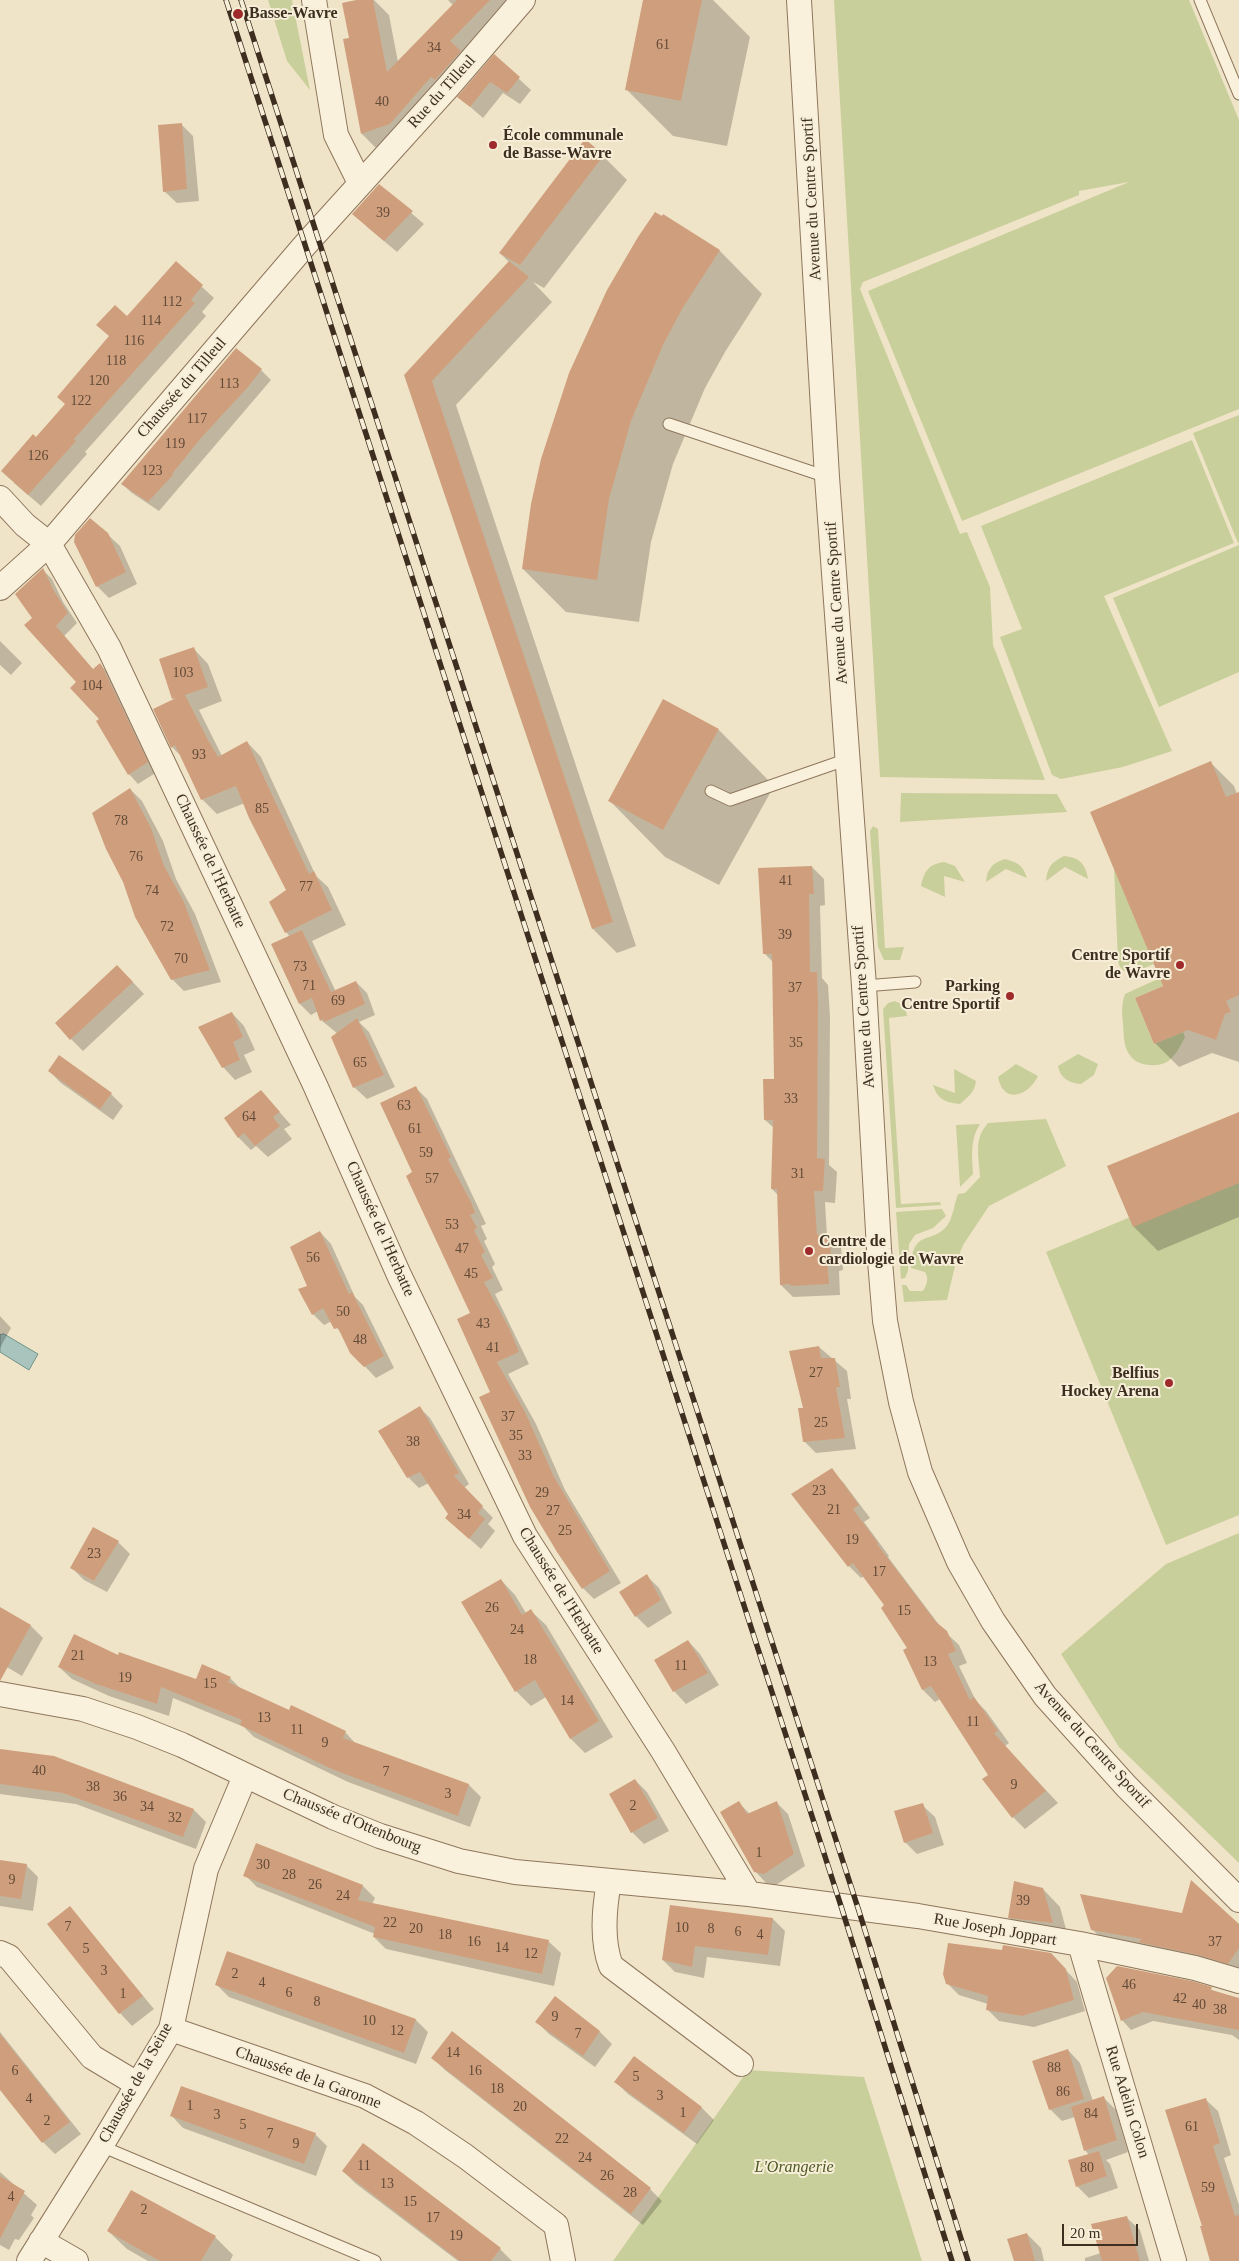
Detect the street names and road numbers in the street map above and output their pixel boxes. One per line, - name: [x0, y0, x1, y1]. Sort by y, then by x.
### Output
- street label: Rue du Tilleul: [404, 51, 480, 133]
- street label: Avenue du Centre Sportif: [798, 117, 826, 281]
- street label: Chaussée du Tilleul: [133, 334, 231, 442]
- street label: Avenue du Centre Sportif: [822, 521, 852, 685]
- street label: Chaussée de l'Herbatte: [170, 791, 250, 931]
- street label: Avenue du Centre Sportif: [849, 925, 879, 1089]
- street label: Chaussée de l'Herbatte: [342, 1158, 418, 1300]
- street label: Chaussée de l'Herbatte: [514, 1524, 608, 1658]
- street label: Avenue du Centre Sportif: [1030, 1678, 1154, 1812]
- street label: Chaussée d'Ottenbourg: [280, 1784, 424, 1858]
- street label: Rue Joseph Joppart: [932, 1910, 1058, 1950]
- street label: Chaussée de la Seine: [95, 2019, 177, 2147]
- street label: Chaussée de la Garonne: [232, 2043, 384, 2113]
- street label: Rue Adelin Colon: [1101, 2044, 1153, 2160]

